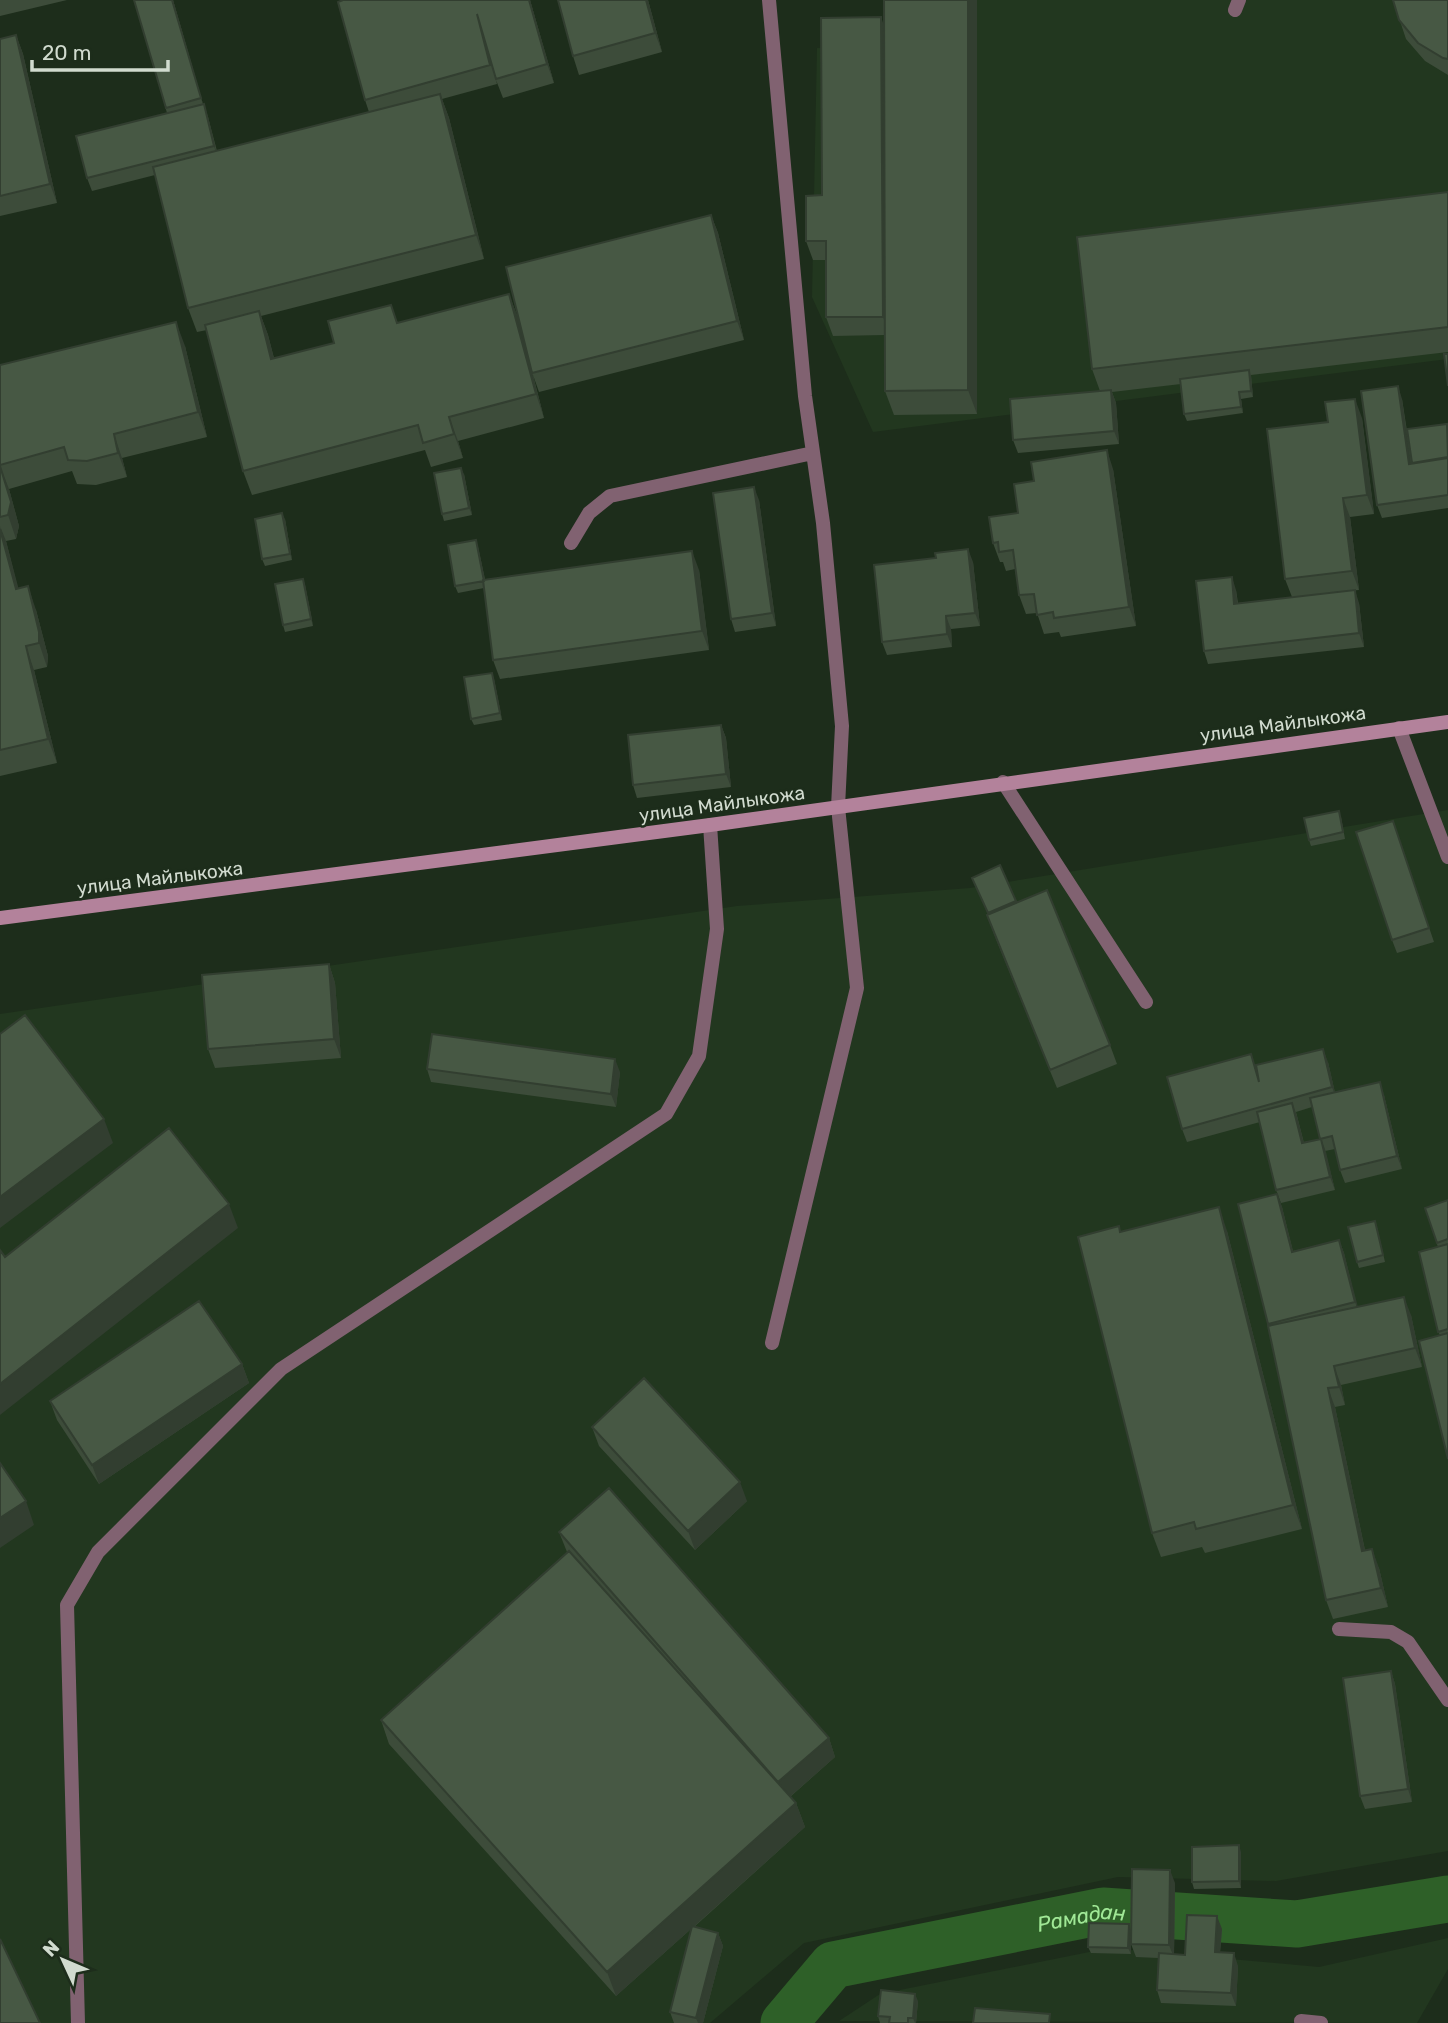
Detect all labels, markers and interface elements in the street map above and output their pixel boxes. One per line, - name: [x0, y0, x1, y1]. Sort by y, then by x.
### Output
- scale bar: [32, 28, 168, 72]
- text: 20 m: [42, 40, 91, 65]
- street label: улица Майлыкожа: [1199, 701, 1367, 747]
- street label: улица Майлыкожа: [638, 781, 806, 827]
- street label: улица Майлыкожа: [76, 856, 244, 900]
- water label: Рамадан: [1035, 1898, 1127, 1936]
- north arrow: [28, 1925, 98, 1995]
- text: N: [38, 1936, 64, 1961]

